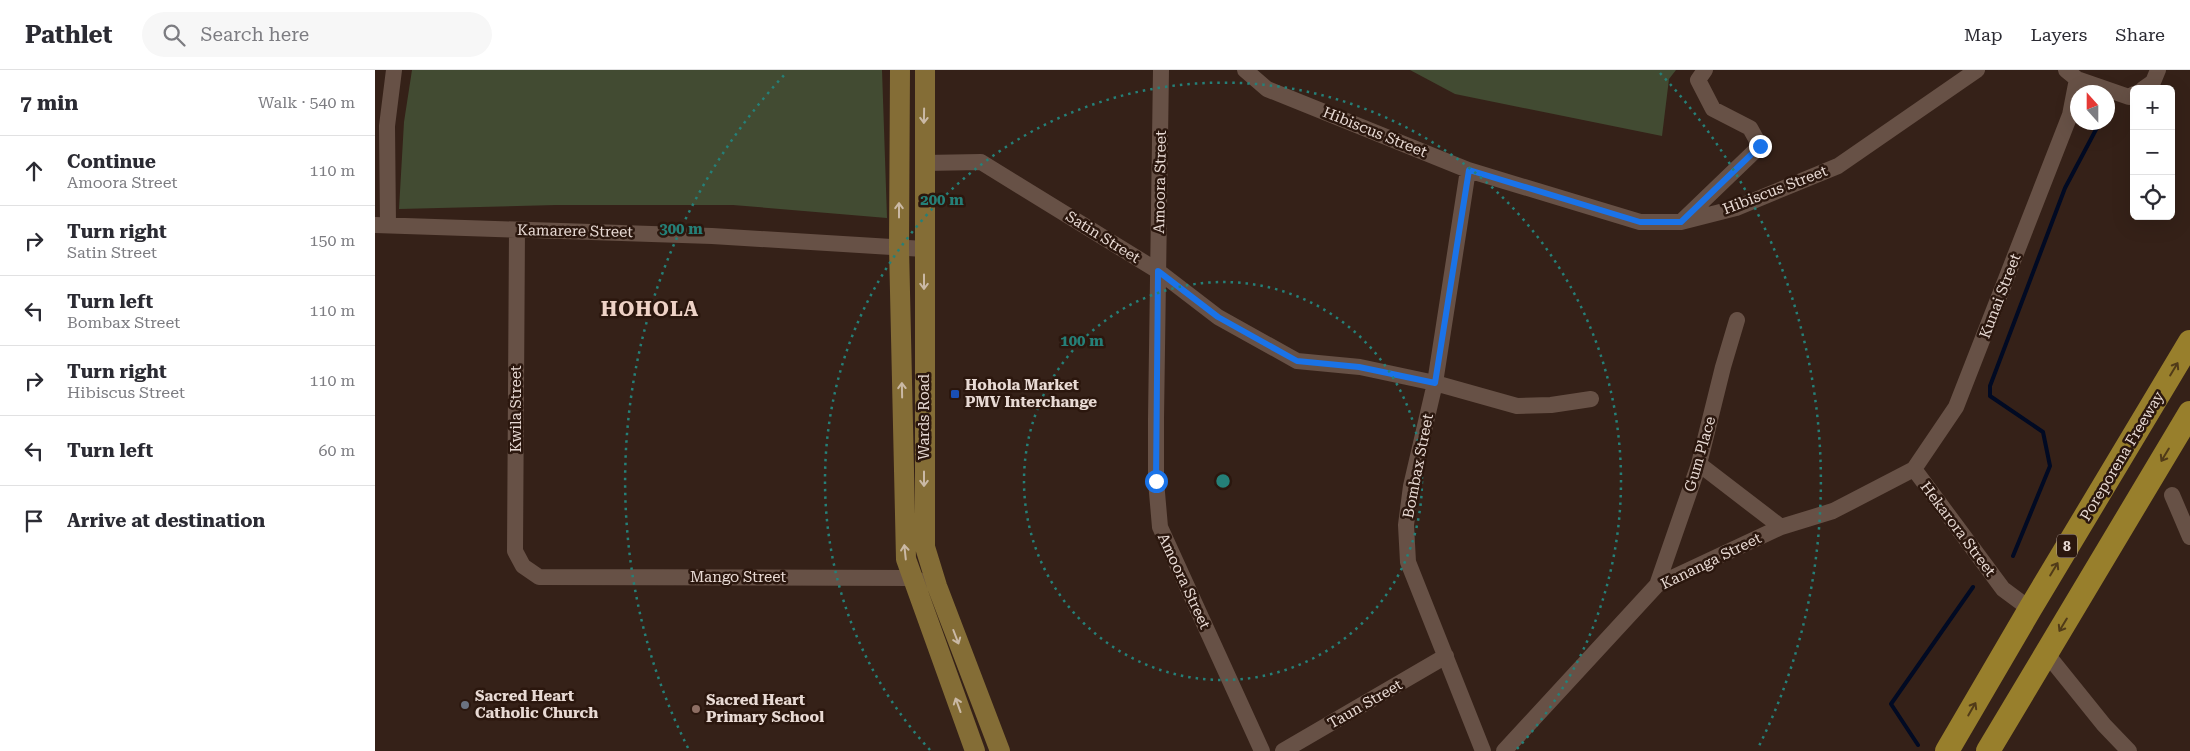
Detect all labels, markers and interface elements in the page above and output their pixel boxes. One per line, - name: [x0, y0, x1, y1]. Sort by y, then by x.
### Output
- search box: [142, 12, 492, 57]
- text: Pathlet: [25, 21, 112, 49]
- icon: search: [160, 21, 188, 49]
- text: Search here: [200, 23, 309, 46]
- text: Map: [1964, 24, 2003, 45]
- text: Layers: [2031, 24, 2087, 45]
- text: Share: [2115, 24, 2165, 45]
- north arrow: [2070, 85, 2115, 130]
- map controls: [2130, 85, 2175, 220]
- button: +: [2130, 85, 2175, 130]
- text: 7 min: [20, 91, 78, 115]
- text: Walk · 540 m: [258, 93, 355, 112]
- street label: Hibiscus Street: [1320, 103, 1430, 161]
- one-way arrow: [920, 108, 929, 124]
- street label: Amoora Street: [1150, 130, 1170, 234]
- button: −: [2130, 130, 2175, 175]
- route end: [1749, 135, 1772, 158]
- text: Continue: [67, 150, 156, 173]
- icon: ahead: [20, 157, 48, 185]
- text: 110 m: [309, 161, 355, 180]
- street label: Hibiscus Street: [1720, 162, 1830, 218]
- text: Amoora Street: [67, 173, 177, 192]
- button: locate: [2130, 175, 2175, 220]
- text: 200 m: [920, 191, 964, 209]
- one-way arrow: [894, 202, 904, 218]
- street label: Satin Street: [1062, 207, 1144, 267]
- text: Turn right: [67, 220, 167, 243]
- text: 300 m: [659, 220, 703, 238]
- street label: Kamarere Street: [517, 221, 634, 241]
- icon: right: [20, 227, 48, 255]
- text: 150 m: [309, 231, 355, 250]
- text: Satin Street: [67, 243, 157, 262]
- street label: Kunai Street: [1976, 251, 2025, 341]
- one-way arrow: [919, 273, 929, 289]
- text: Turn left: [67, 290, 153, 313]
- icon: left: [20, 297, 48, 325]
- district label: HOHOLA: [601, 297, 699, 321]
- text: 110 m: [309, 301, 355, 320]
- text: Bombax Street: [67, 313, 180, 332]
- text: 100 m: [1060, 332, 1104, 350]
- text: Turn right: [67, 360, 167, 383]
- one-way arrow: [2169, 363, 2179, 377]
- street label: Kwila Street: [507, 365, 525, 453]
- icon: right: [20, 367, 48, 395]
- text: 110 m: [309, 371, 355, 390]
- street label: Wards Road: [915, 374, 933, 460]
- place label: Hohola Market PMV Interchange: [965, 376, 1097, 411]
- one-way arrow: [897, 382, 906, 398]
- text: Hibiscus Street: [67, 383, 185, 402]
- marker: Hohola Market PMV Interchange: [949, 388, 961, 400]
- street label: Poreporena Freeway: [2076, 388, 2168, 524]
- street label: Bombax Street: [1399, 412, 1437, 520]
- street label: Gum Place: [1681, 414, 1719, 494]
- icon: left: [20, 437, 48, 465]
- text: Turn left: [67, 439, 153, 462]
- text: 60 m: [318, 441, 355, 460]
- one-way arrow: [2159, 448, 2169, 462]
- one-way arrow: [919, 470, 929, 487]
- route start: [1145, 470, 1168, 493]
- centre of rings: [1214, 472, 1232, 490]
- street label: Hekarora Street: [1917, 478, 2000, 580]
- icon: arrive: [20, 507, 48, 535]
- text: Arrive at destination: [67, 509, 265, 532]
- street label: Kananga Street: [1658, 529, 1765, 593]
- street label: Amoora Street: [1154, 530, 1214, 632]
- road number: 8: [2057, 534, 2077, 558]
- one-way arrow: [900, 544, 910, 560]
- one-way arrow: [2049, 562, 2059, 576]
- street label: Mango Street: [690, 568, 786, 586]
- one-way arrow: [2058, 617, 2068, 631]
- one-way arrow: [952, 628, 961, 644]
- street label: Taun Street: [1325, 675, 1406, 733]
- place label: Sacred Heart Catholic Church: [475, 687, 598, 722]
- place label: Sacred Heart Primary School: [706, 691, 824, 726]
- one-way arrow: [953, 698, 963, 713]
- marker: Sacred Heart Catholic Church: [459, 699, 471, 711]
- one-way arrow: [1967, 702, 1977, 716]
- marker: Sacred Heart Primary School: [690, 703, 702, 715]

